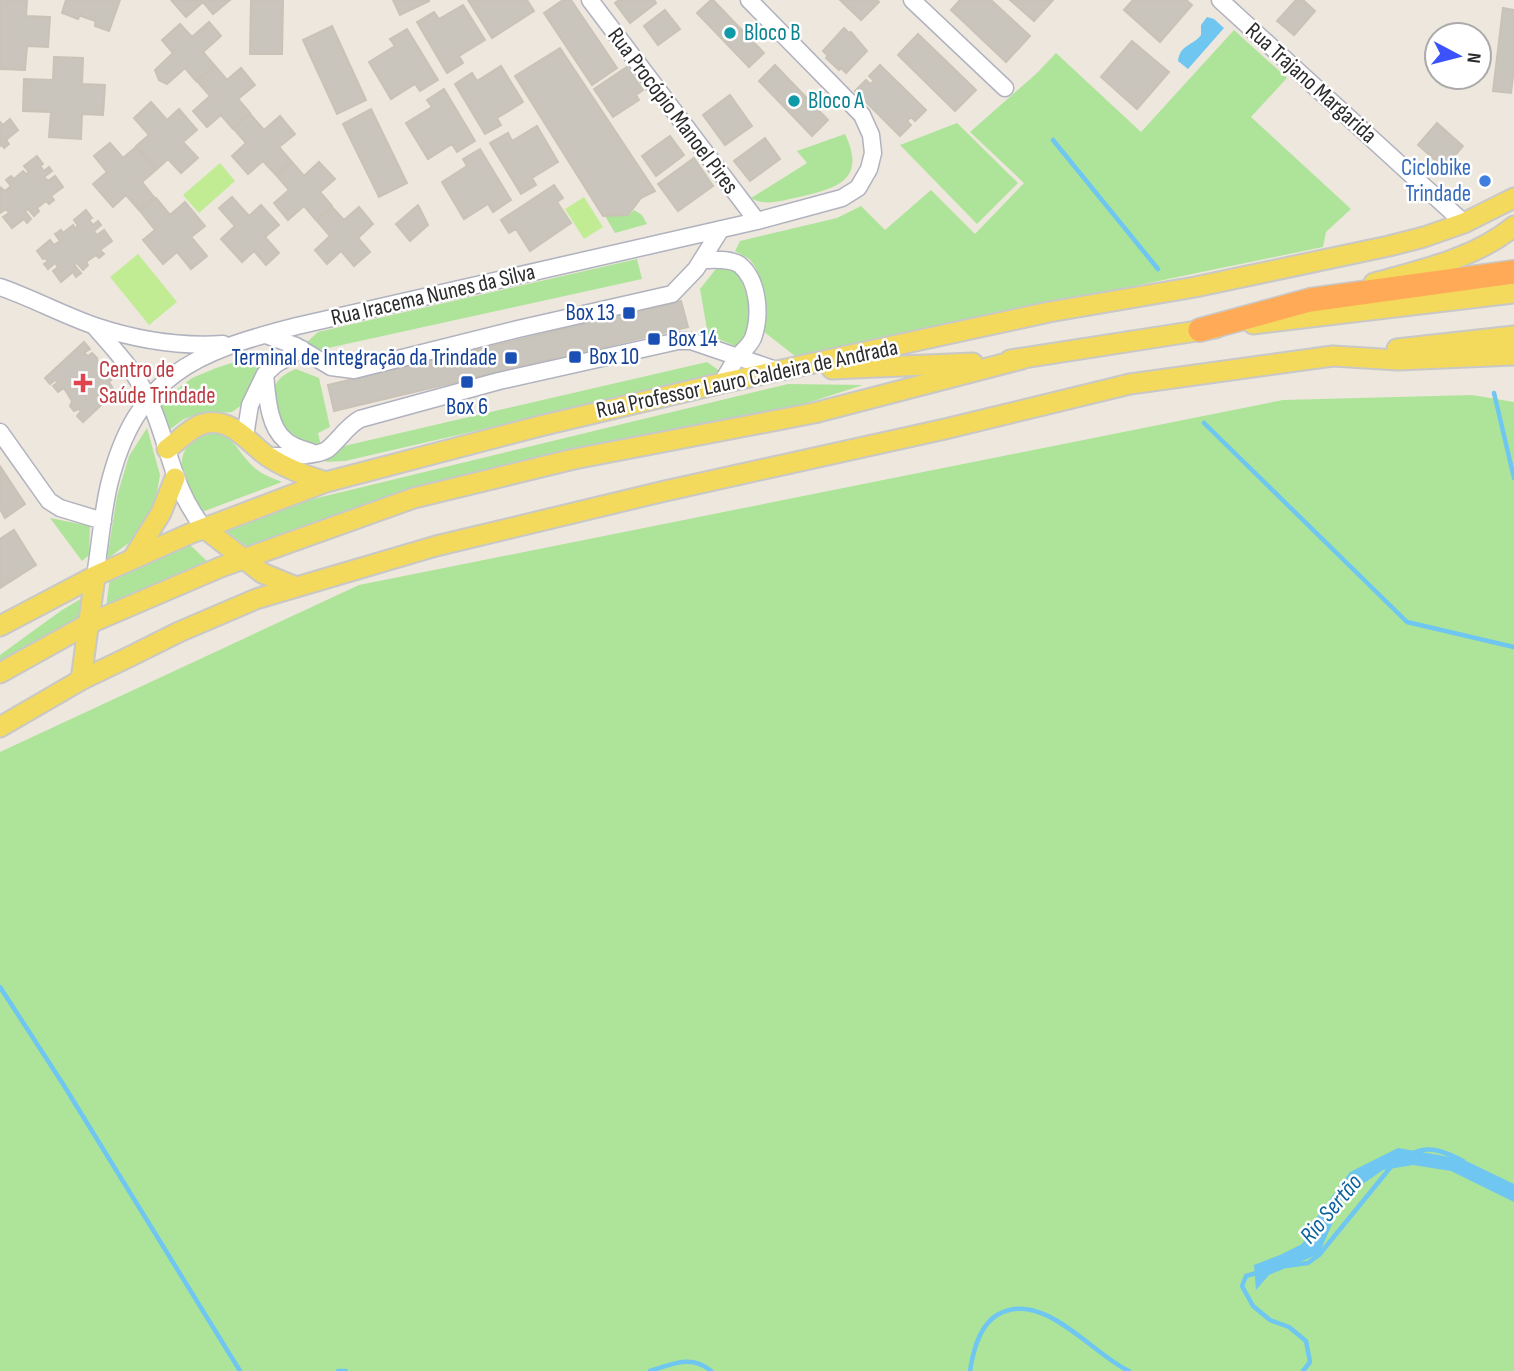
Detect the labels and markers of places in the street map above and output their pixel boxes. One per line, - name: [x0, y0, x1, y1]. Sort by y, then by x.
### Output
- place label: Bloco B: [744, 19, 801, 47]
- marker: Bloco B: [722, 25, 738, 41]
- place label: Bloco A: [808, 87, 864, 115]
- marker: Bloco A: [786, 93, 802, 109]
- place label: Ciclobike Trindade: [1401, 154, 1471, 208]
- marker: Ciclobike Trindade: [1477, 173, 1493, 189]
- place label: Box 13: [565, 299, 615, 327]
- marker: Box 13: [621, 305, 637, 321]
- place label: Box 14: [668, 325, 718, 353]
- marker: Box 14: [646, 331, 662, 347]
- place label: Box 10: [589, 343, 639, 371]
- place label: Terminal de Integração da Trindade: [231, 344, 497, 372]
- marker: Box 10: [567, 349, 583, 365]
- marker: Terminal de Integração da Trindade: [503, 350, 519, 366]
- place label: Centro de Saúde Trindade: [99, 356, 215, 410]
- marker: Centro de Saúde Trindade: [73, 373, 93, 393]
- marker: Box 6: [459, 374, 475, 390]
- place label: Box 6: [446, 393, 488, 421]

